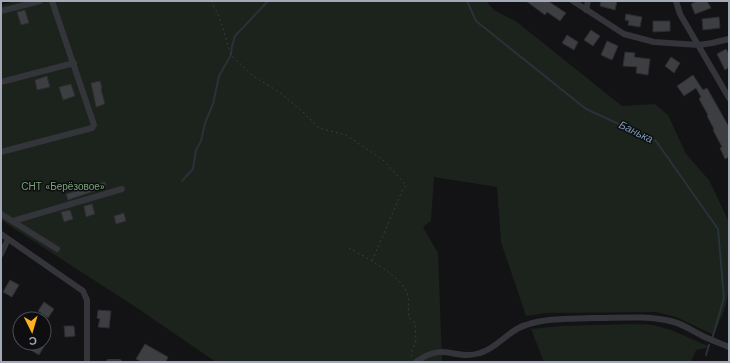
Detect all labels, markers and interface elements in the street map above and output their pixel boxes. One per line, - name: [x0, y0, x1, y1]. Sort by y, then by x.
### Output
- water label: Банька: [617, 118, 655, 146]
- park label: СНТ «Берёзовое»: [21, 181, 105, 192]
- north arrow: [12, 311, 52, 351]
- text: С: [28, 334, 37, 347]

